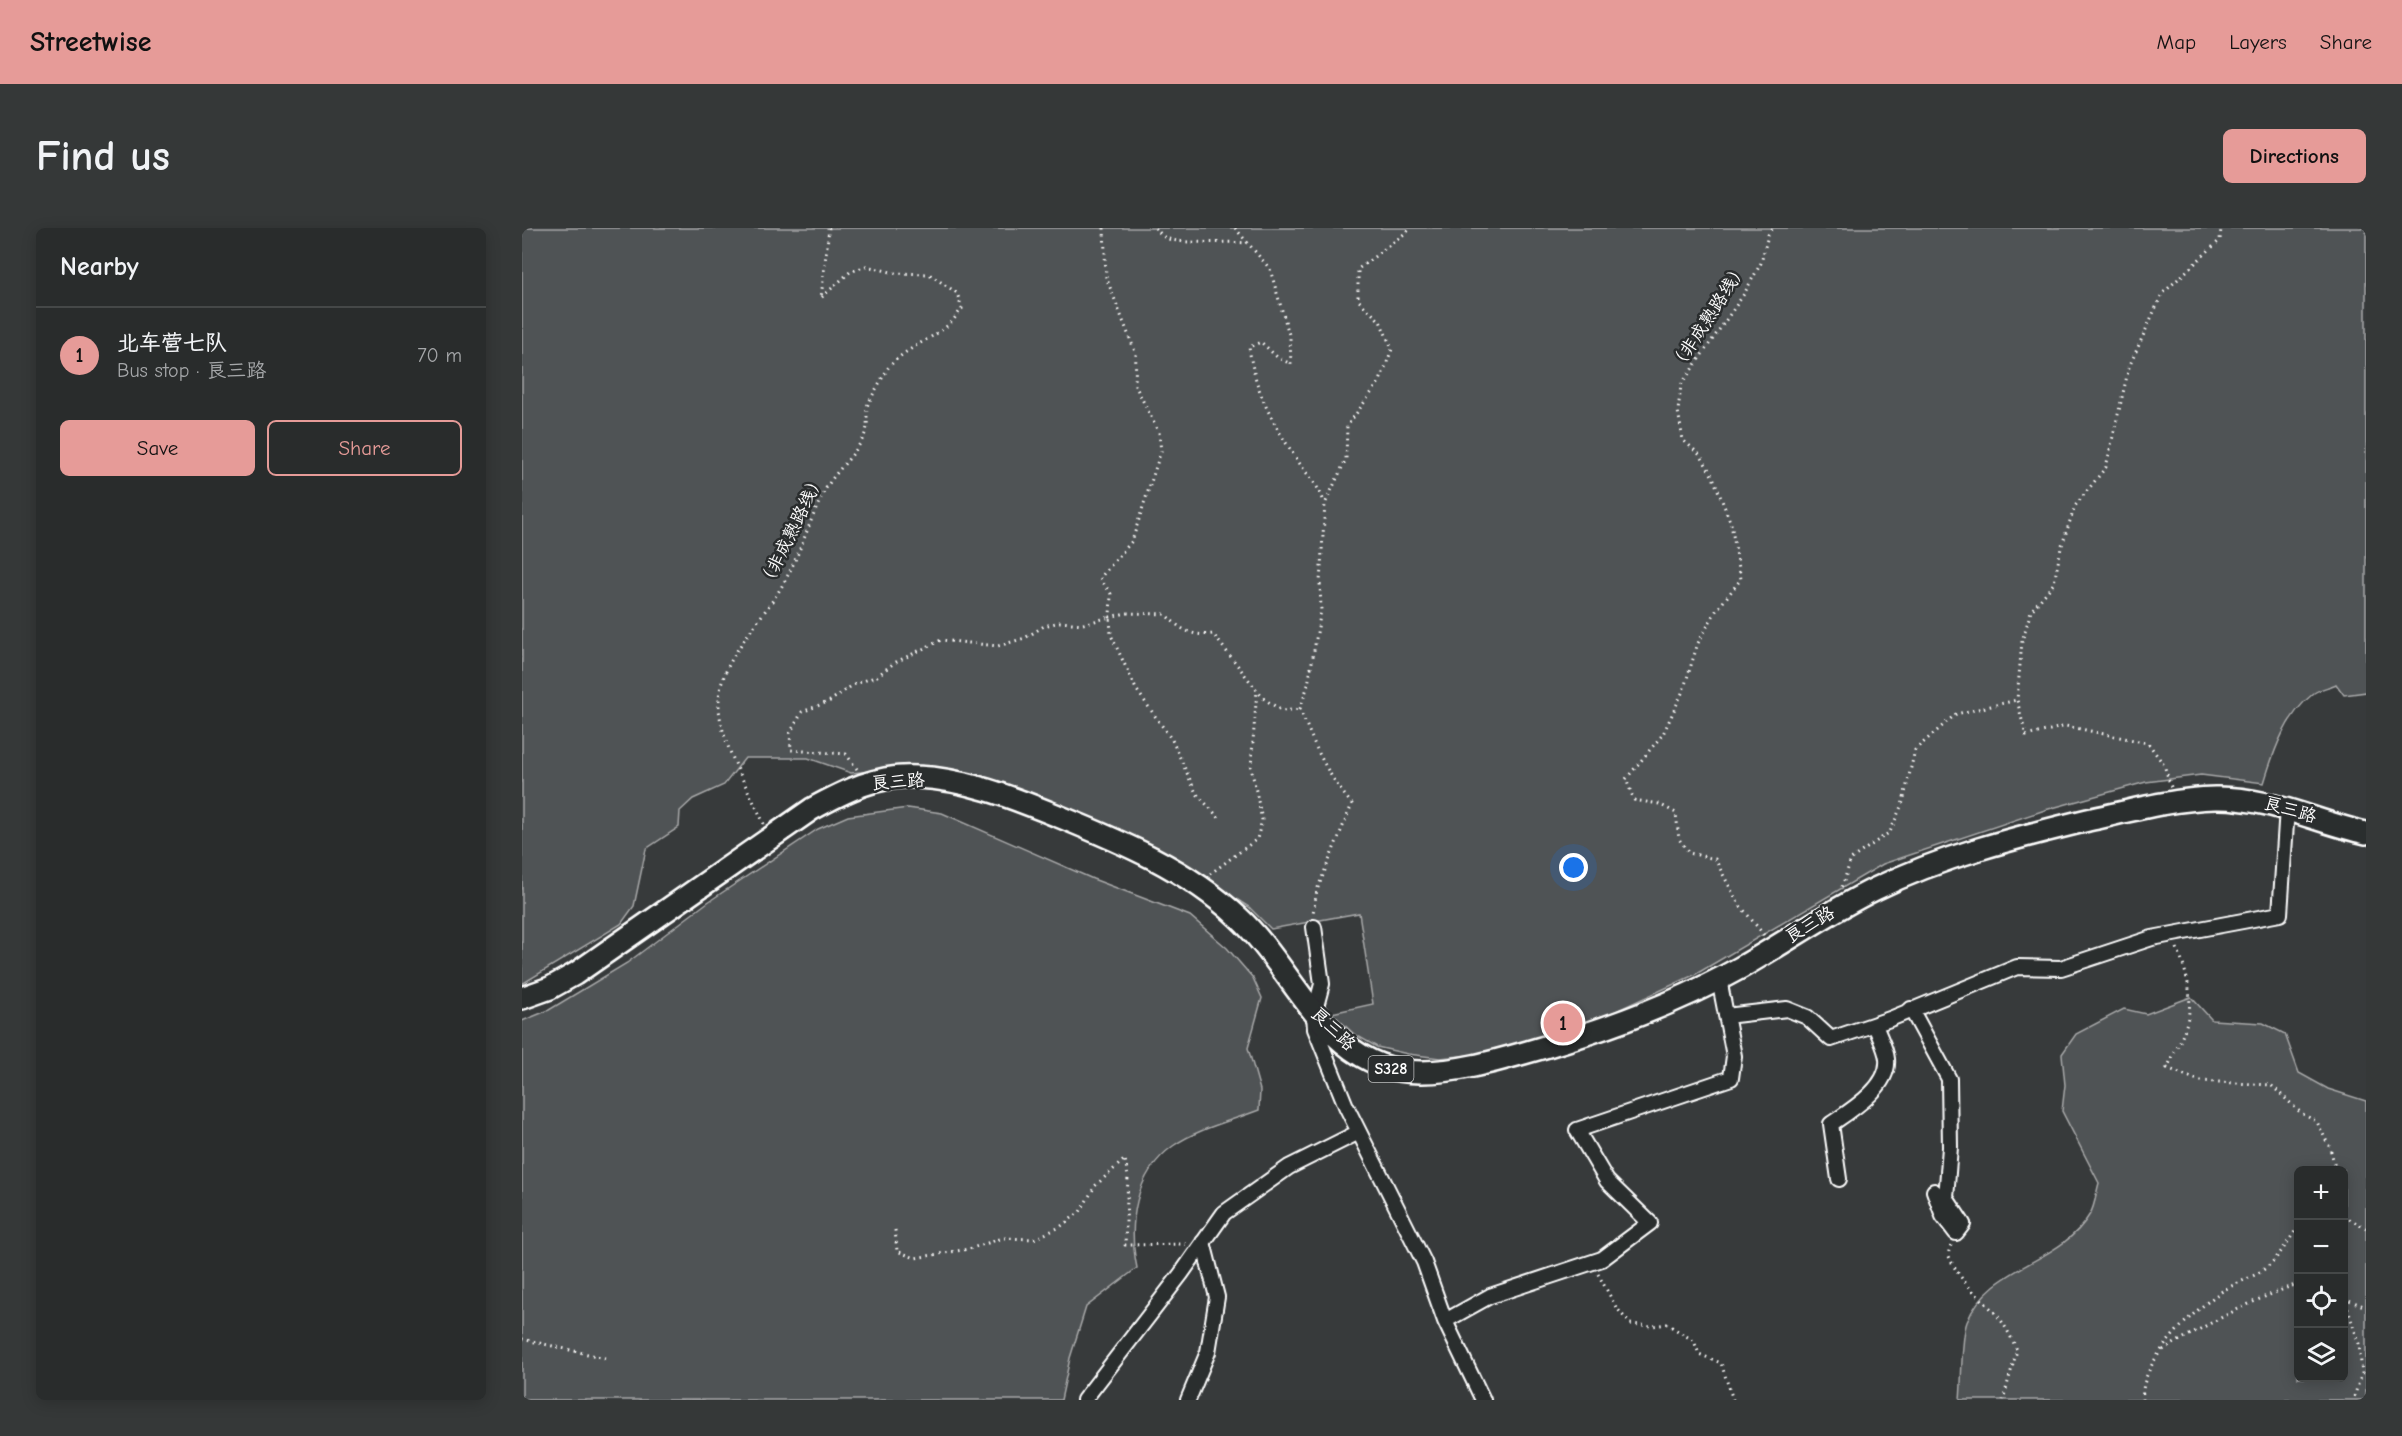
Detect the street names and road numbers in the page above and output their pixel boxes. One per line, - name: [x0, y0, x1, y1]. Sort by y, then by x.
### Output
- street label: （非成熟路线）: [1666, 258, 1752, 376]
- street label: （非成熟路线）: [755, 470, 829, 592]
- street label: 良三路: [870, 770, 926, 794]
- street label: 良三路: [2261, 792, 2319, 828]
- street label: 良三路: [1781, 902, 1839, 948]
- street label: 良三路: [1306, 1003, 1360, 1055]
- road number: S328: [1368, 1056, 1414, 1082]

